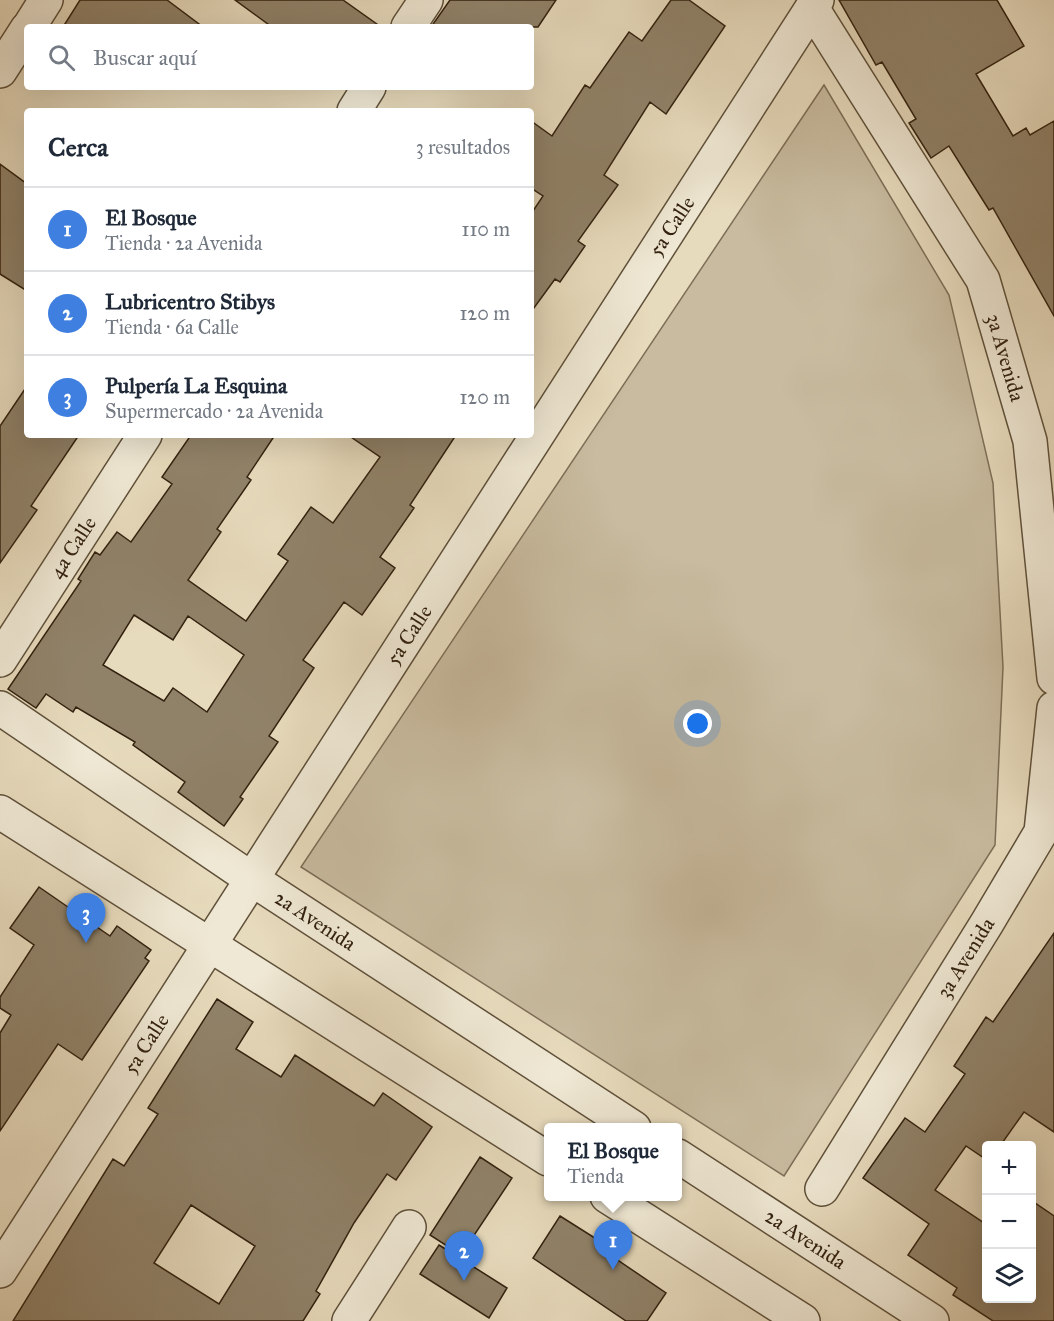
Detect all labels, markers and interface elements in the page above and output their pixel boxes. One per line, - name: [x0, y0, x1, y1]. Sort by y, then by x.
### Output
- search box: [24, 24, 534, 90]
- icon: search: [45, 41, 78, 74]
- text: Buscar aquí: [93, 44, 196, 71]
- text: Cerca: [48, 131, 108, 163]
- text: 3 resultados: [416, 135, 510, 159]
- street label: 5a Calle: [643, 191, 701, 261]
- text: El Bosque: [105, 204, 197, 231]
- text: 1: [64, 217, 71, 241]
- text: 110 m: [462, 217, 510, 241]
- text: Tienda · 2a Avenida: [105, 231, 262, 255]
- text: Lubricentro Stibys: [105, 288, 275, 315]
- text: 2: [63, 301, 72, 325]
- text: 120 m: [459, 301, 510, 325]
- street label: 3a Avenida: [981, 311, 1031, 405]
- text: Tienda · 6a Calle: [105, 315, 239, 339]
- text: Pulpería La Esquina: [105, 372, 287, 399]
- text: 3: [64, 385, 72, 409]
- text: 120 m: [459, 385, 510, 409]
- text: Supermercado · 2a Avenida: [105, 399, 323, 423]
- street label: 4a Calle: [43, 511, 102, 583]
- street label: 5a Calle: [380, 600, 438, 670]
- your location: [683, 709, 712, 738]
- street label: 2a Avenida: [269, 884, 361, 956]
- pin: 3: [66, 894, 106, 943]
- street label: 3a Avenida: [931, 913, 1000, 1003]
- street label: 5a Calle: [117, 1009, 175, 1079]
- popup: [544, 1123, 682, 1201]
- text: El Bosque: [567, 1137, 659, 1164]
- map controls: [982, 1141, 1036, 1303]
- button: +: [982, 1141, 1036, 1195]
- text: Tienda: [567, 1164, 624, 1188]
- button: −: [982, 1195, 1036, 1249]
- street label: 2a Avenida: [760, 1203, 851, 1275]
- pin: 1: [594, 1220, 632, 1270]
- pin: 2: [444, 1232, 484, 1281]
- button: layers: [982, 1249, 1036, 1303]

